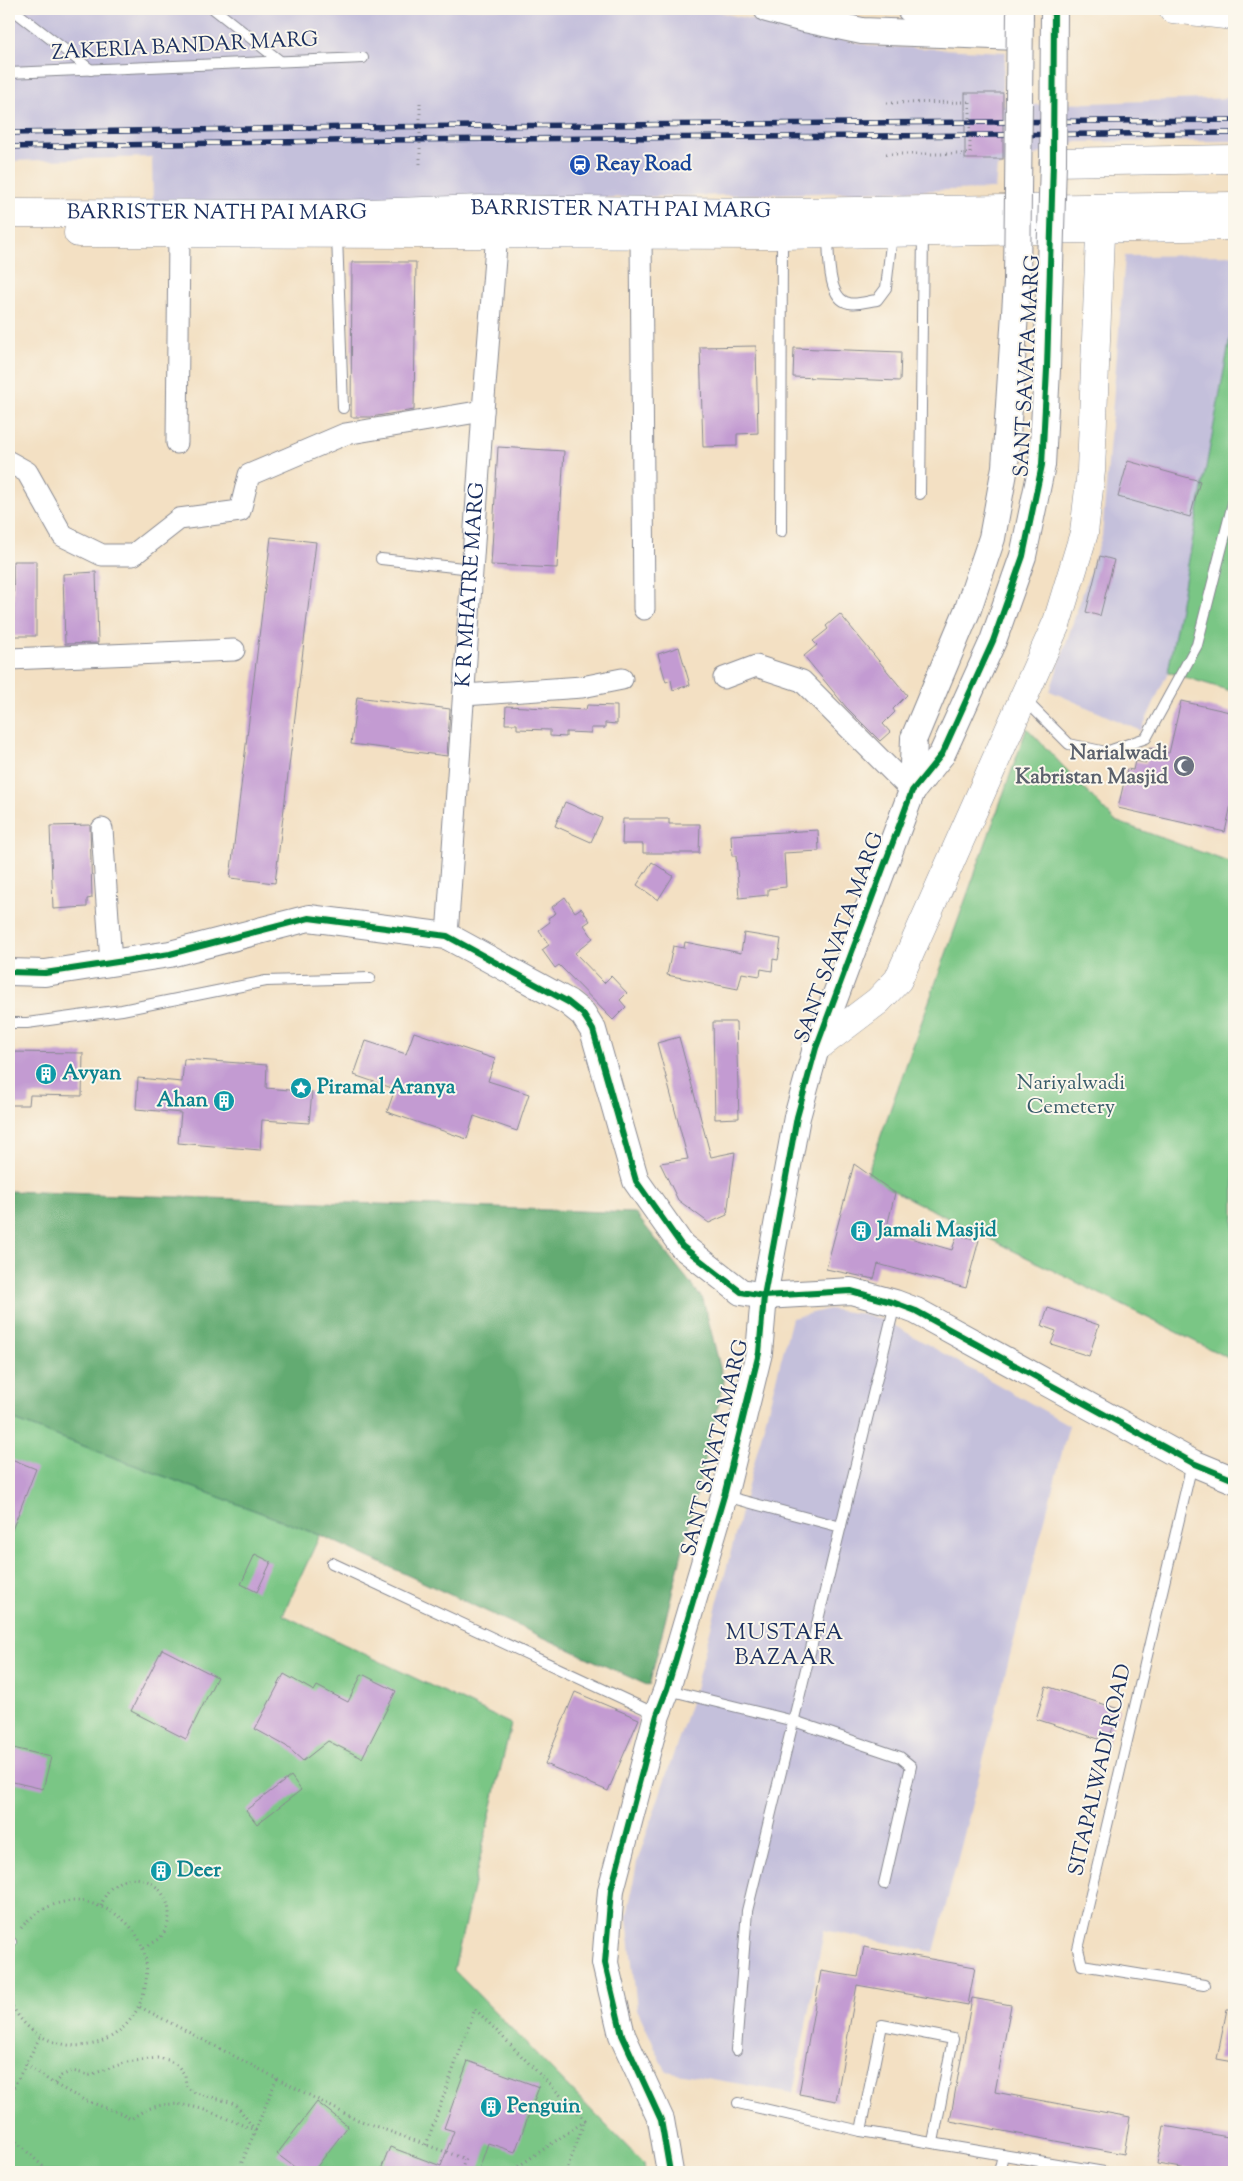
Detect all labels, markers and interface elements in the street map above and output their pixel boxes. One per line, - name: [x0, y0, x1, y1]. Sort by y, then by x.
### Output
- street label: ZAKERIA BANDAR MARG: [51, 25, 319, 69]
- place label: Reay Road: [596, 150, 692, 180]
- station icon: Reay Road: [568, 153, 592, 177]
- street label: BARRISTER NATH PAI MARG: [470, 194, 771, 227]
- street label: BARRISTER NATH PAI MARG: [67, 198, 368, 229]
- street label: SANT SAVATA MARG: [1007, 254, 1049, 478]
- street label: K R MHATRE MARG: [449, 481, 493, 688]
- place label: Narialwadi Kabristan Masjid: [1015, 739, 1168, 793]
- mosque icon: Narialwadi Kabristan Masjid: [1172, 754, 1196, 778]
- street label: SANT SAVATA MARG: [788, 828, 892, 1048]
- place label: Avyan: [62, 1059, 122, 1089]
- building icon: Avyan: [34, 1062, 58, 1086]
- park label: Nariyalwadi Cemetery: [1017, 1069, 1125, 1123]
- place label: Piramal Aranya: [317, 1073, 456, 1103]
- place icon: Piramal Aranya: [289, 1076, 313, 1100]
- place label: Ahan: [157, 1086, 209, 1116]
- building icon: Ahan: [212, 1089, 236, 1113]
- place label: Jamali Masjid: [875, 1216, 997, 1246]
- building icon: Jamali Masjid: [849, 1219, 873, 1243]
- street label: SANT SAVATA MARG: [675, 1336, 757, 1560]
- district label: MUSTAFA BAZAAR: [726, 1618, 844, 1675]
- street label: SITAPALWADI ROAD: [1062, 1661, 1140, 1879]
- place label: Deer: [177, 1856, 221, 1886]
- building icon: Deer: [149, 1859, 173, 1883]
- place label: Penguin: [507, 2092, 581, 2122]
- building icon: Penguin: [479, 2095, 503, 2119]

